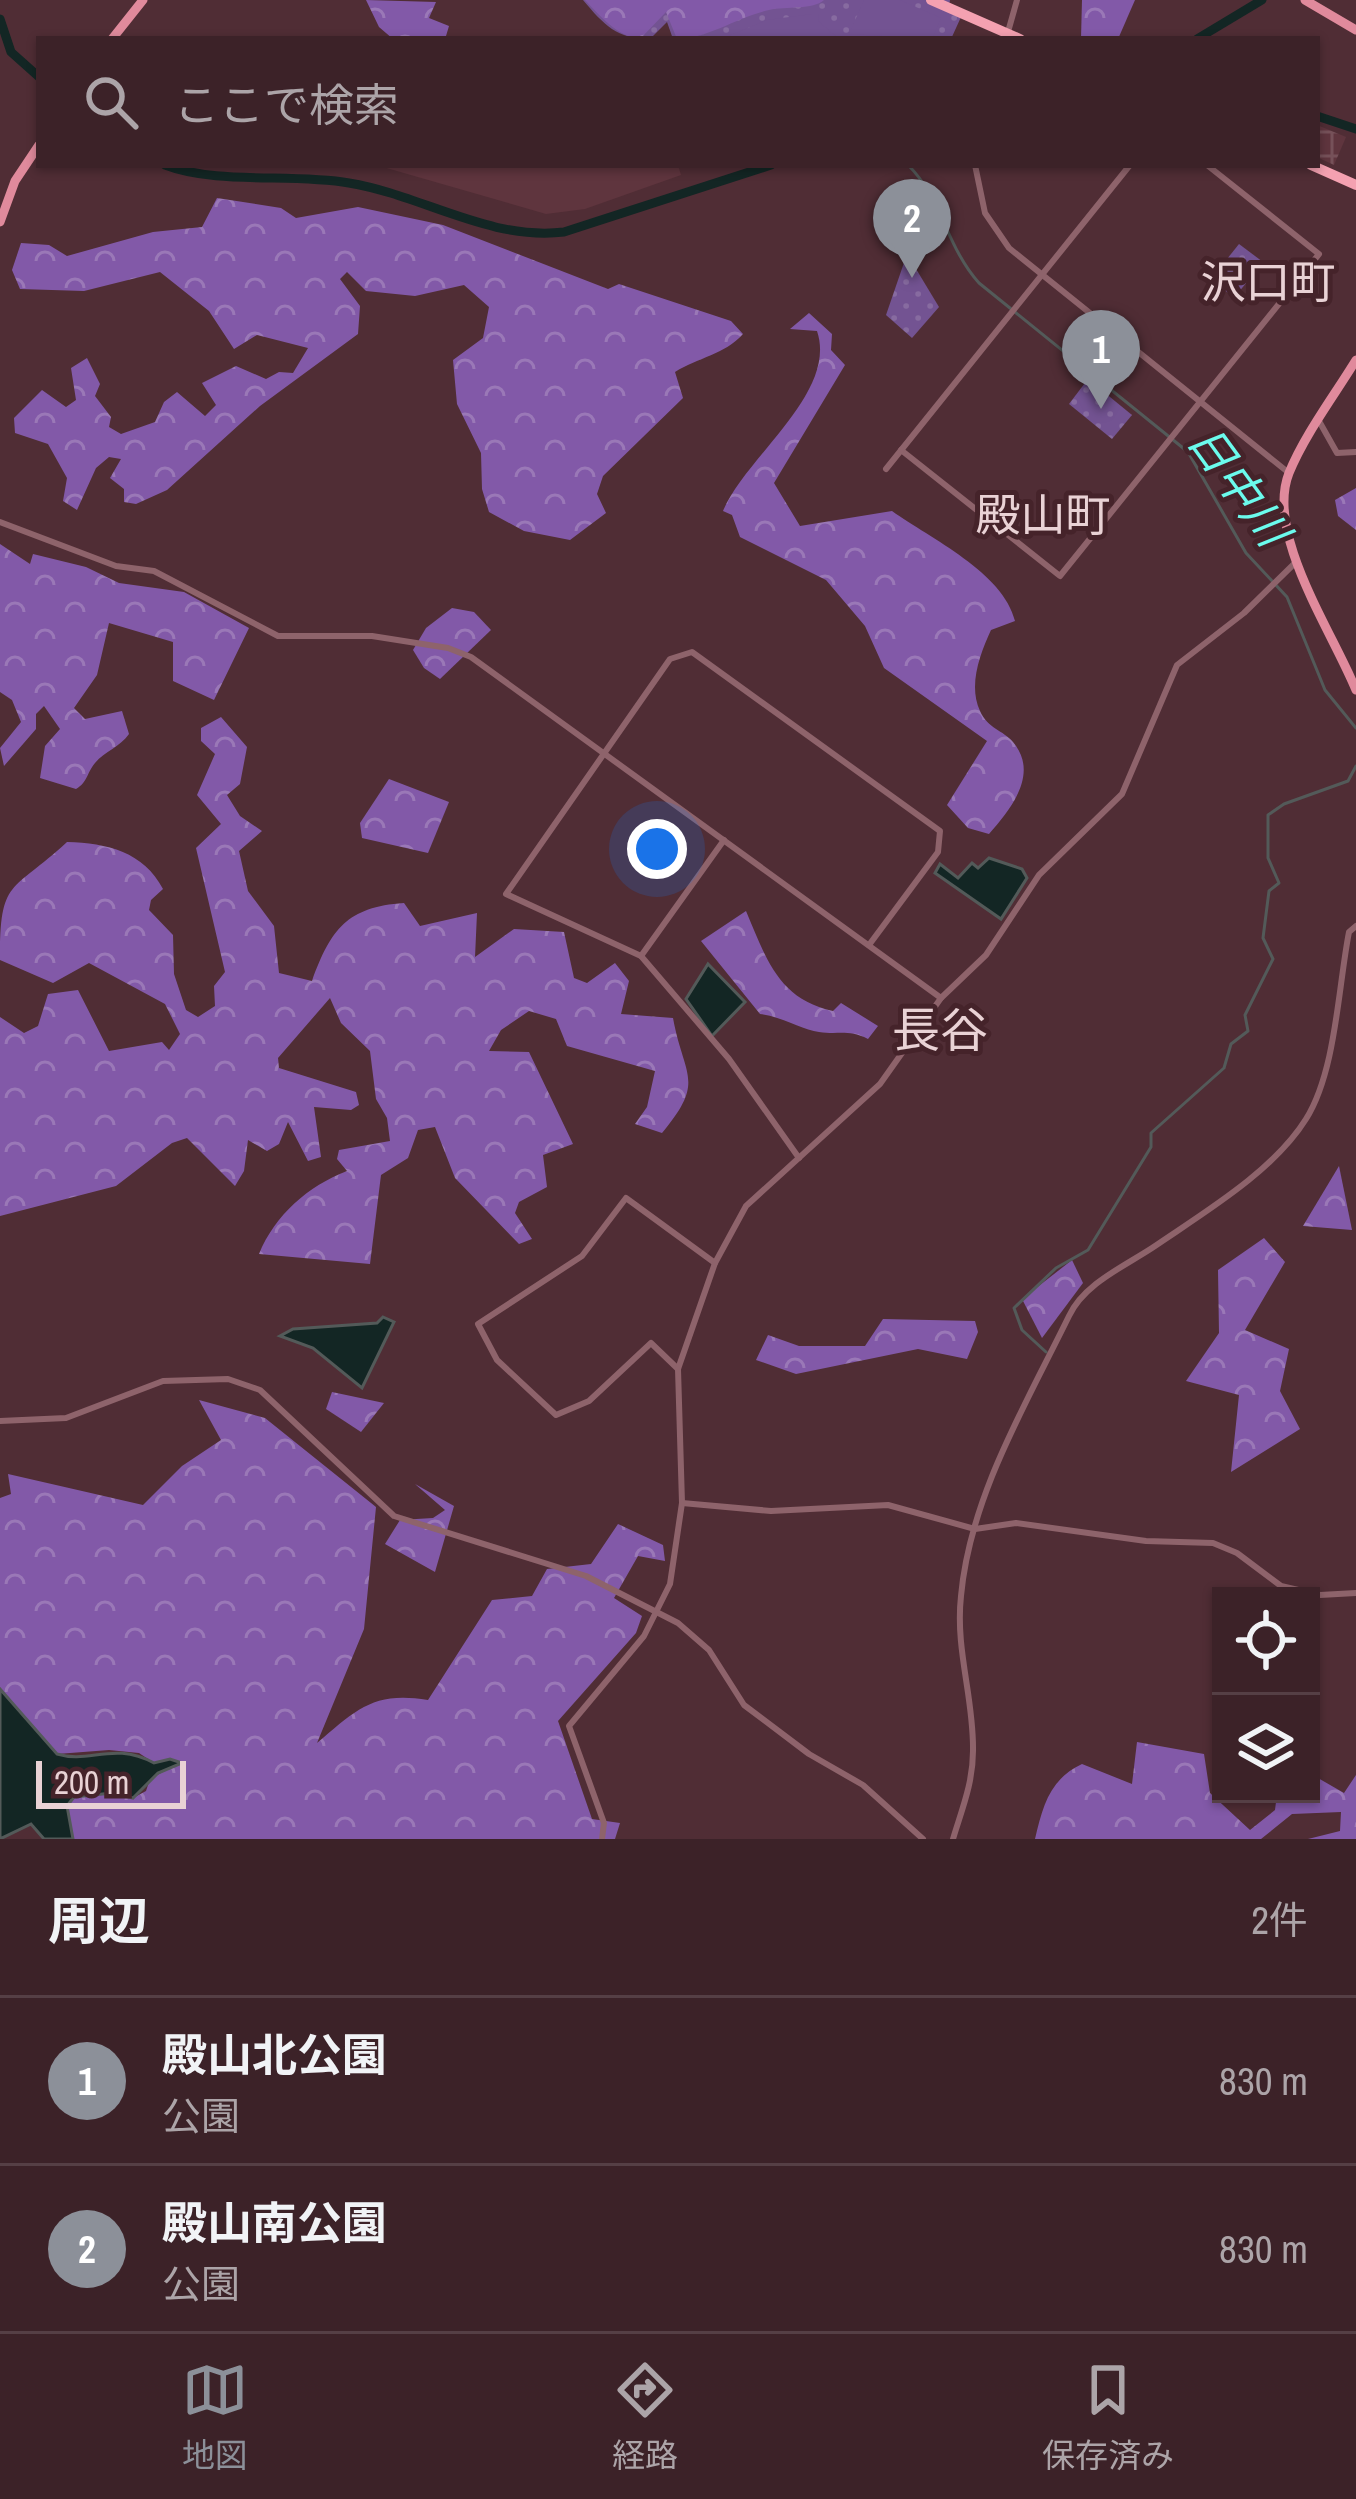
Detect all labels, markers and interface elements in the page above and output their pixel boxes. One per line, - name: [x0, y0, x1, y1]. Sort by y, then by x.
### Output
- search box: [36, 36, 1320, 168]
- icon: search: [78, 69, 144, 135]
- text: ここで検索: [174, 74, 399, 135]
- pin: 2: [873, 179, 951, 278]
- district label: 沢口町: [1200, 251, 1336, 312]
- pin: 1: [1062, 310, 1140, 409]
- water label: 日中川: [1175, 412, 1306, 561]
- district label: 殿山町: [975, 484, 1111, 545]
- your location: [627, 819, 687, 879]
- district label: 長谷: [892, 997, 988, 1062]
- map controls: [1212, 1587, 1320, 1803]
- button: locate: [1212, 1587, 1320, 1695]
- button: layers: [1212, 1695, 1320, 1803]
- scale bar: [36, 1755, 186, 1808]
- text: 200 m: [54, 1760, 129, 1804]
- text: 周辺: [48, 1886, 150, 1955]
- text: 2件: [1251, 1894, 1308, 1946]
- text: 殿山北公園: [162, 2024, 387, 2085]
- text: 1: [78, 2055, 96, 2107]
- text: 830 m: [1219, 2055, 1308, 2107]
- text: 公園: [162, 2090, 240, 2142]
- text: 殿山南公園: [162, 2192, 387, 2253]
- text: 2: [78, 2223, 96, 2275]
- text: 830 m: [1219, 2223, 1308, 2275]
- text: 公園: [162, 2258, 240, 2310]
- tab: 地図: [182, 2357, 248, 2477]
- tab: 経路: [612, 2357, 678, 2477]
- tab: 保存済み: [1042, 2357, 1174, 2477]

